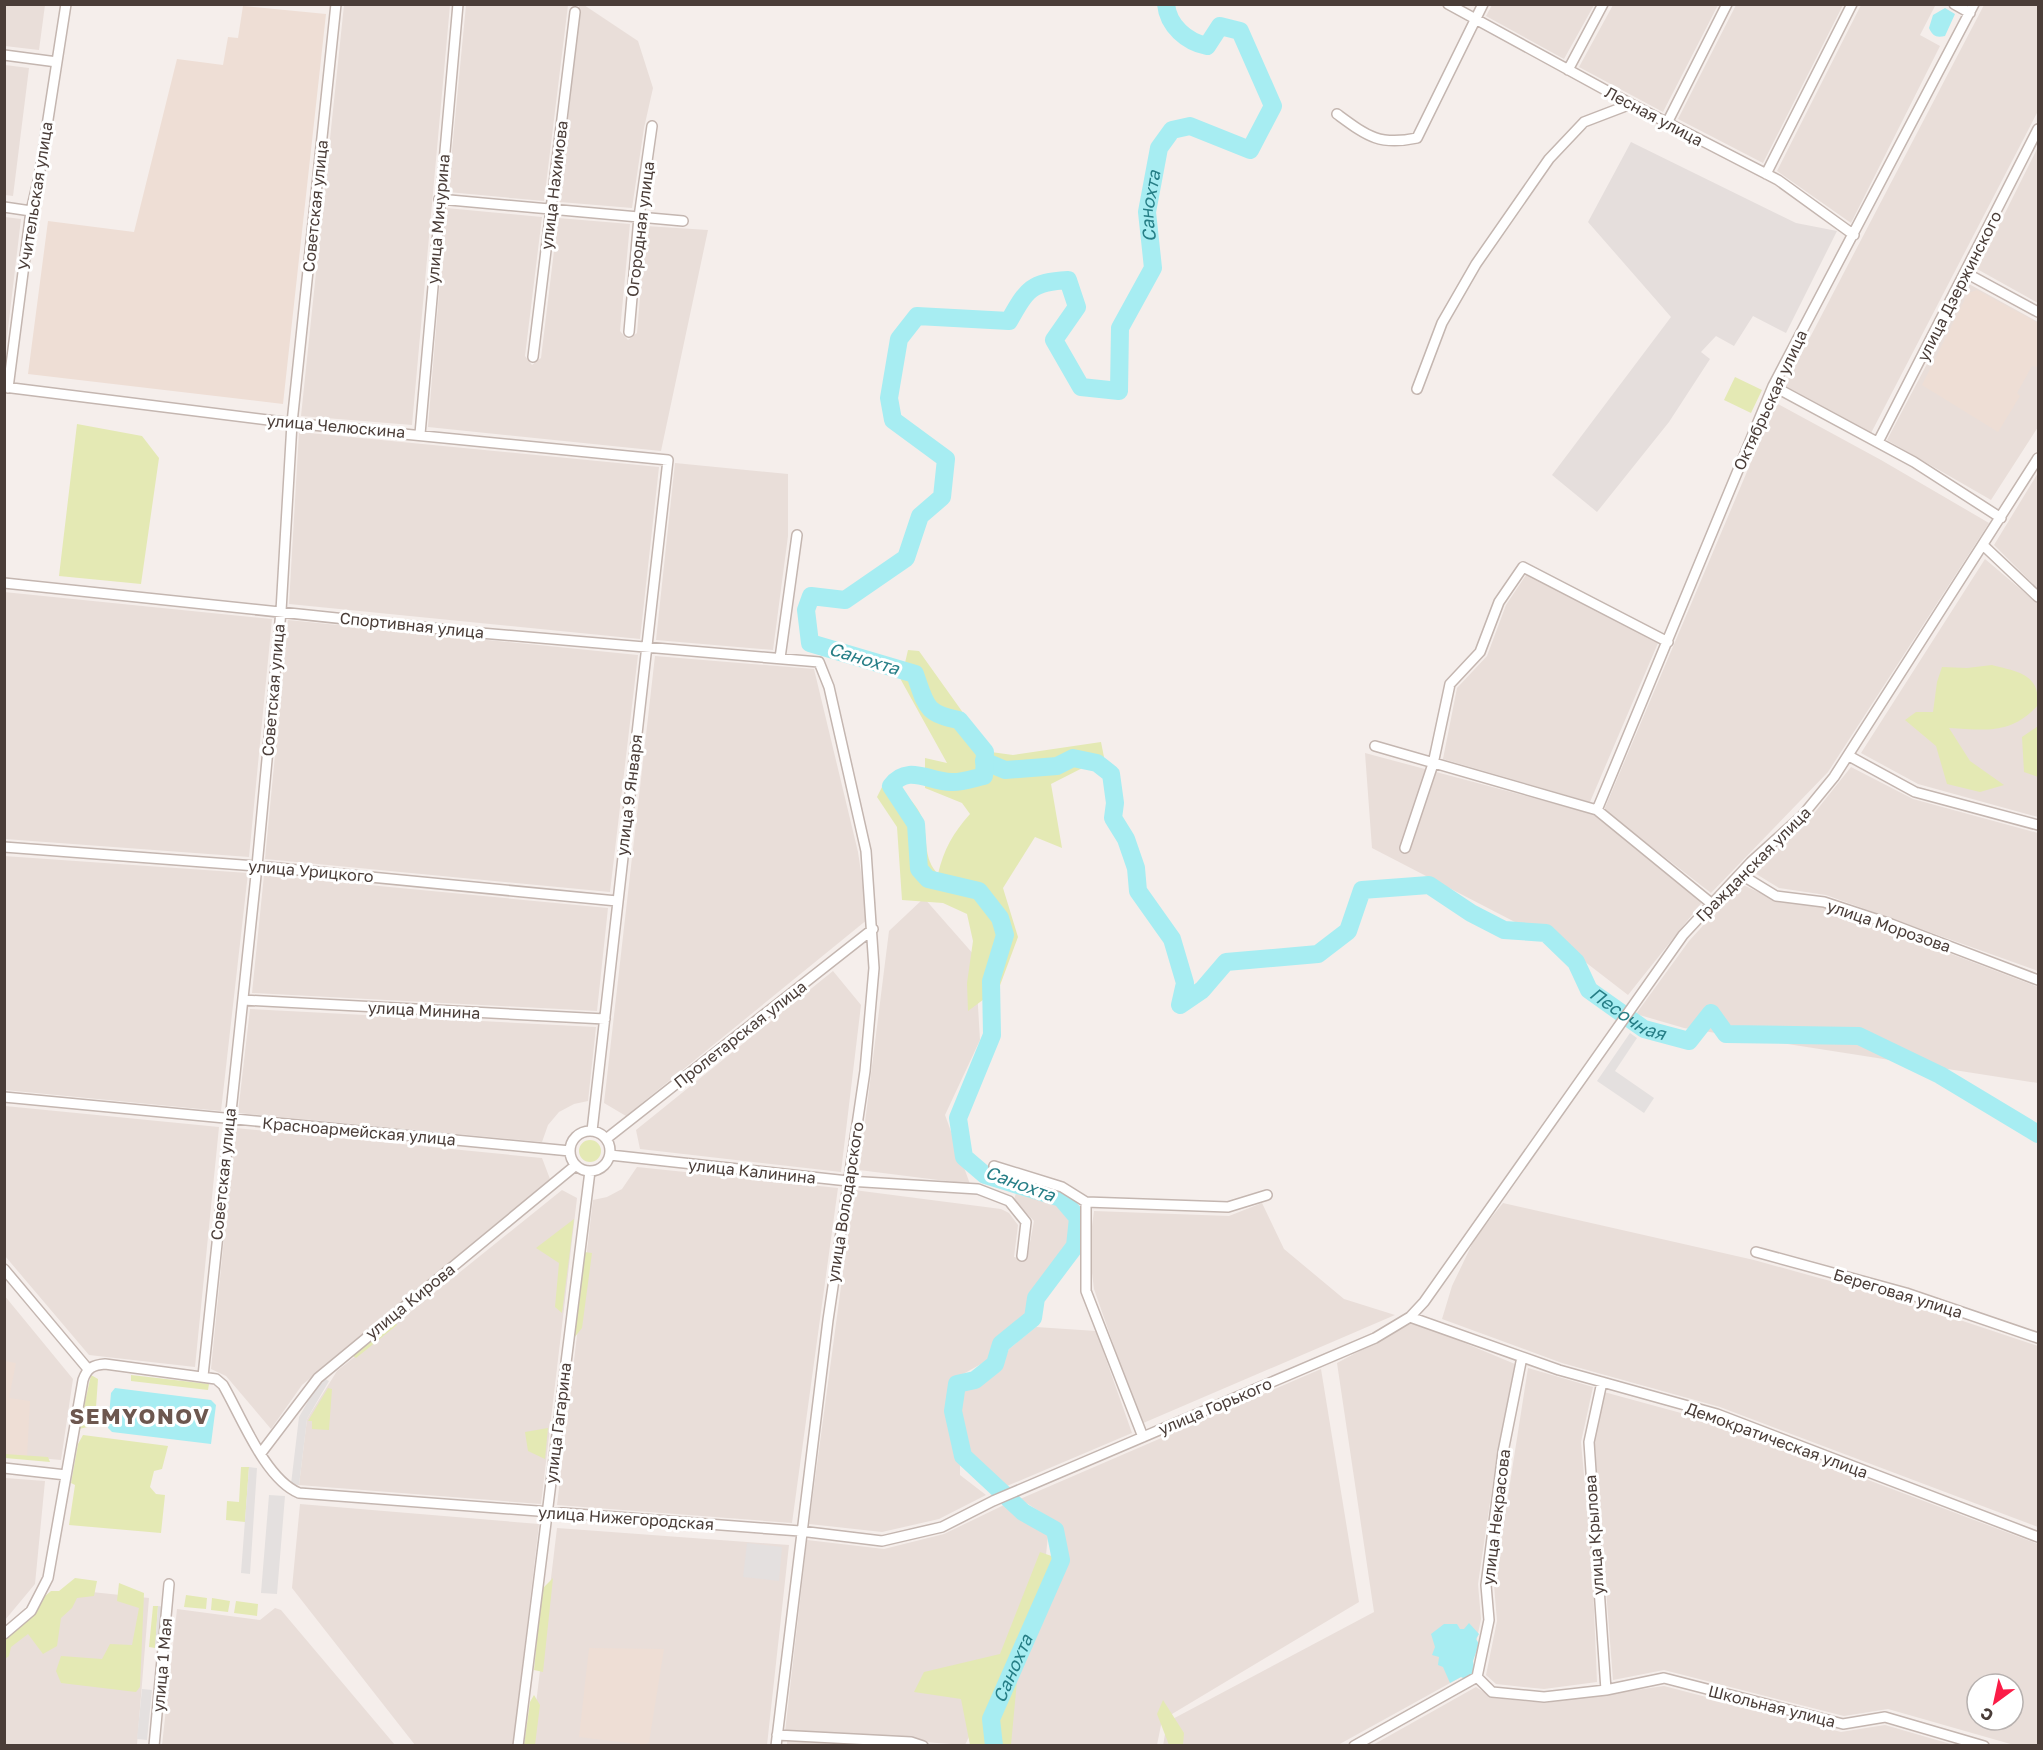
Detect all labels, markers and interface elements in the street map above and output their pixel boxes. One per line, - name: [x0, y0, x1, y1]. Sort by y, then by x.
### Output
- street label: Лесная улица: [1602, 82, 1706, 150]
- street label: улица Нахимова: [536, 119, 572, 251]
- street label: Учительская улица: [13, 120, 57, 272]
- street label: Советская улица: [298, 139, 332, 273]
- street label: улица Мичурина: [422, 153, 454, 285]
- street label: Огородная улица: [622, 160, 658, 298]
- water label: Санохта: [1135, 168, 1165, 243]
- street label: улица Дзержинского: [1912, 208, 2006, 364]
- street label: Октябрьская улица: [1729, 327, 1811, 473]
- street label: улица Челюскина: [266, 410, 406, 442]
- street label: Спортивная улица: [339, 607, 485, 643]
- street label: Советская улица: [257, 623, 289, 757]
- water label: Санохта: [826, 637, 903, 679]
- street label: улица 9 Января: [612, 733, 646, 857]
- street label: Гражданская улица: [1691, 802, 1815, 926]
- street label: улица Урицкого: [247, 856, 375, 886]
- street label: улица Морозова: [1824, 895, 1954, 957]
- street label: Пролетарская улица: [670, 976, 810, 1092]
- water label: Песочная: [1586, 982, 1670, 1045]
- street label: улица Минина: [367, 997, 481, 1023]
- street label: Советская улица: [206, 1107, 240, 1241]
- street label: Красноармейская улица: [261, 1113, 457, 1149]
- street label: улица Володарского: [822, 1120, 868, 1284]
- street label: улица Калинина: [687, 1154, 817, 1188]
- water label: Санохта: [983, 1160, 1059, 1206]
- street label: улица Кирова: [361, 1259, 459, 1343]
- street label: Береговая улица: [1831, 1264, 1965, 1322]
- street label: улица Гагарина: [541, 1361, 575, 1485]
- street label: улица Горького: [1155, 1373, 1275, 1439]
- street label: Демократическая улица: [1683, 1398, 1871, 1482]
- district label: SEMYONOV: [70, 1402, 210, 1429]
- street label: улица Некрасова: [1478, 1448, 1514, 1586]
- street label: улица Крылова: [1580, 1474, 1608, 1596]
- street label: улица Нижегородская: [537, 1502, 715, 1534]
- street label: улица 1 Мая: [148, 1617, 176, 1713]
- water label: Санохта: [988, 1630, 1037, 1706]
- north arrow: [1965, 1672, 2025, 1732]
- street label: Школьная улица: [1706, 1681, 1838, 1731]
- text: С: [1977, 1703, 1997, 1726]

